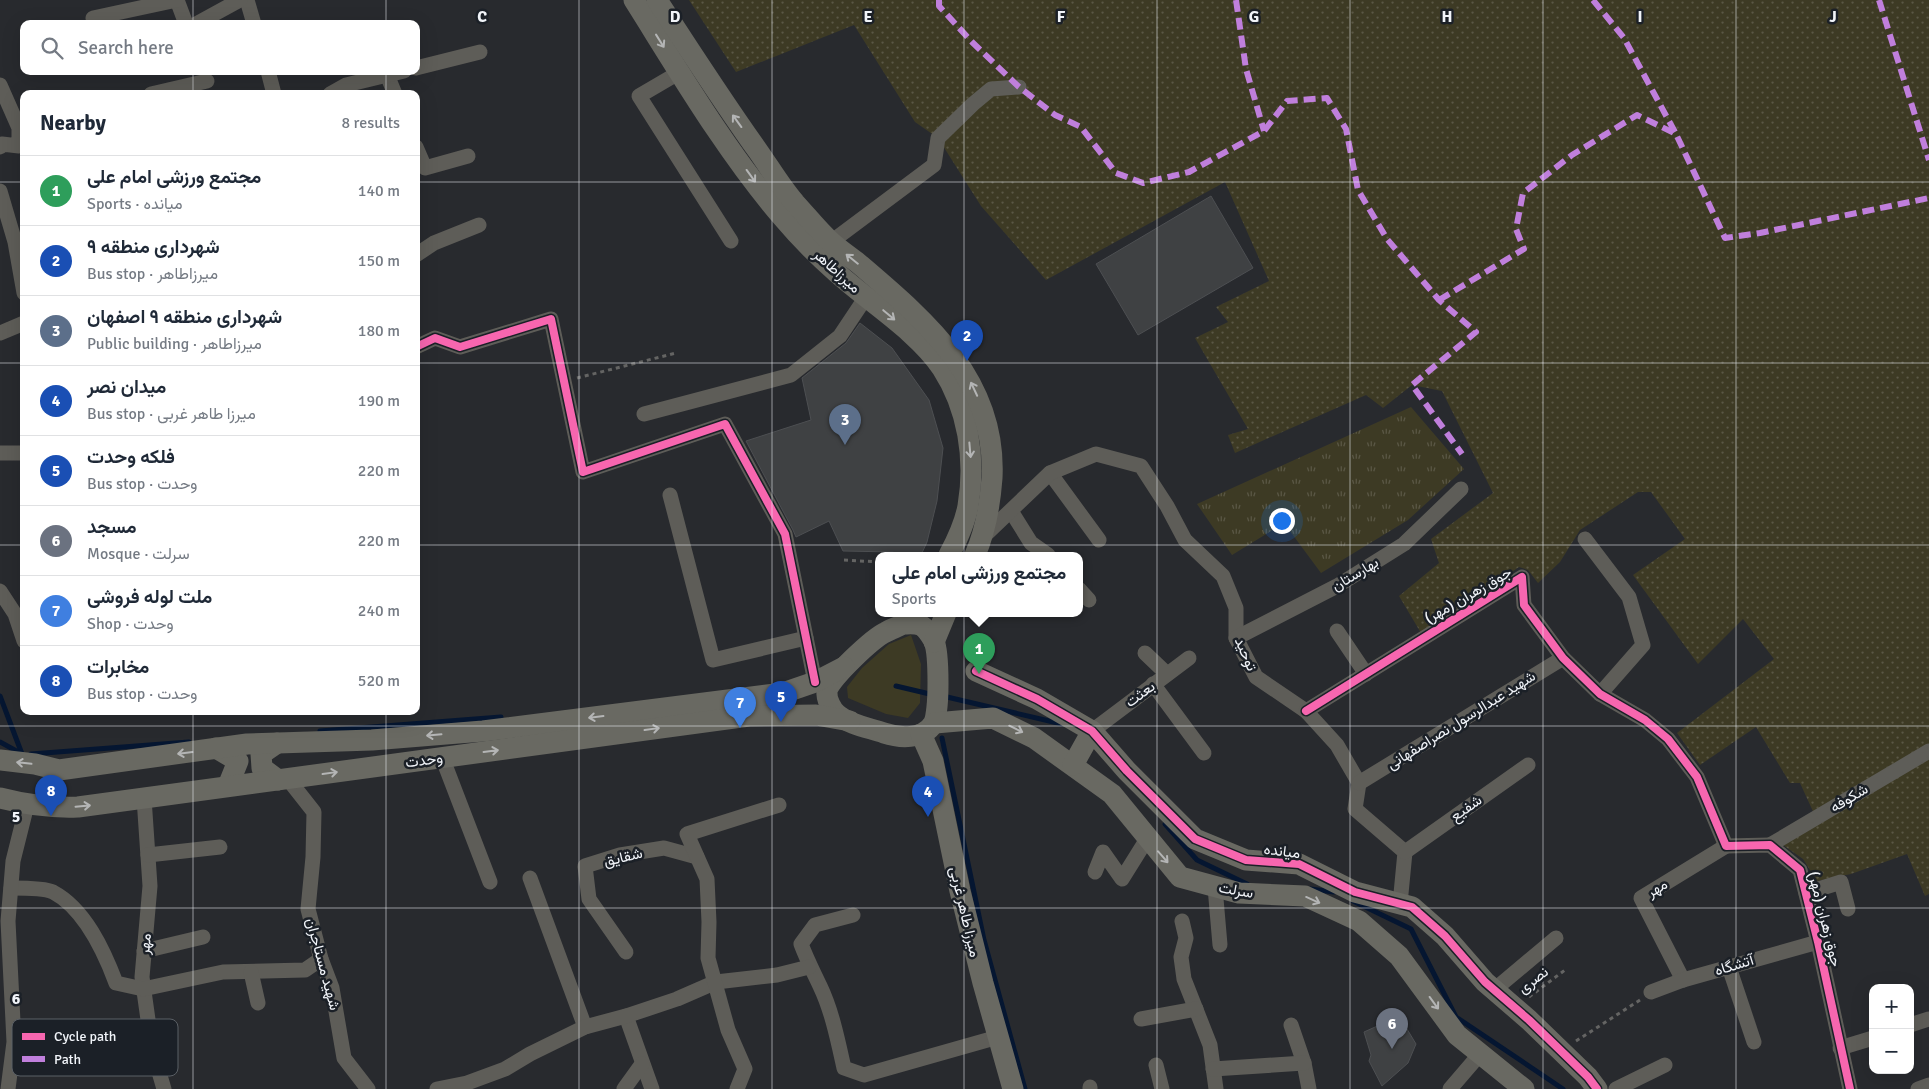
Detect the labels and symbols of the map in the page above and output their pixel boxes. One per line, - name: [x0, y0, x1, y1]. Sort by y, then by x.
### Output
- text: C: [477, 7, 487, 27]
- text: D: [670, 7, 681, 27]
- text: E: [863, 7, 873, 27]
- text: F: [1057, 7, 1066, 27]
- text: G: [1249, 7, 1259, 27]
- text: H: [1442, 7, 1452, 27]
- text: I: [1637, 7, 1643, 27]
- text: J: [1829, 7, 1837, 27]
- one-way arrow: [655, 34, 665, 48]
- one-way arrow: [732, 115, 742, 129]
- one-way arrow: [745, 169, 756, 182]
- street label: میرزاطاهر: [809, 245, 864, 297]
- one-way arrow: [846, 253, 859, 264]
- one-way arrow: [882, 310, 895, 321]
- pin: 2: [951, 320, 983, 361]
- one-way arrow: [969, 382, 978, 397]
- pin: 3: [829, 404, 861, 445]
- one-way arrow: [965, 442, 974, 458]
- your location: [1269, 508, 1295, 534]
- street label: بهارستان: [1328, 553, 1382, 595]
- street label: جوق زهران (مهر): [1421, 563, 1515, 627]
- pin: 1: [963, 633, 995, 674]
- street label: توحید: [1231, 634, 1261, 674]
- street label: شهید عبدالرسول نصراصفهانی: [1383, 667, 1539, 774]
- street label: بعثت: [1122, 677, 1158, 711]
- pin: 5: [765, 681, 797, 722]
- pin: 7: [724, 687, 756, 728]
- one-way arrow: [588, 712, 604, 722]
- one-way arrow: [644, 724, 660, 734]
- one-way arrow: [1008, 724, 1023, 734]
- one-way arrow: [427, 730, 443, 740]
- one-way arrow: [483, 746, 499, 756]
- one-way arrow: [178, 748, 194, 758]
- street label: وحدت: [404, 748, 444, 772]
- one-way arrow: [17, 758, 33, 768]
- one-way arrow: [322, 768, 338, 778]
- pin: 8: [35, 775, 67, 816]
- pin: 4: [912, 776, 944, 817]
- street label: شکوفه: [1827, 780, 1871, 816]
- street label: شفیع: [1447, 791, 1487, 827]
- one-way arrow: [74, 802, 90, 811]
- text: 5: [12, 807, 20, 827]
- street label: میانده: [1263, 840, 1301, 862]
- street label: شقایق: [602, 844, 645, 871]
- one-way arrow: [1157, 851, 1168, 864]
- street label: میرزا طاهر غربی: [945, 865, 984, 959]
- street label: جوق زهران (مهر): [1804, 869, 1846, 969]
- street label: مهر: [1642, 875, 1671, 902]
- street label: سرلت: [1217, 878, 1255, 902]
- one-way arrow: [1305, 896, 1320, 905]
- street label: شهید مستاجران: [302, 916, 344, 1012]
- street label: مهر: [135, 933, 155, 956]
- street label: آتشگاه: [1712, 950, 1757, 979]
- street label: نصری: [1514, 963, 1552, 998]
- text: 6: [12, 989, 21, 1009]
- one-way arrow: [1429, 996, 1439, 1010]
- pin: 6: [1376, 1008, 1408, 1049]
- legend: [12, 1019, 178, 1076]
- text: Cycle path: [54, 1028, 116, 1045]
- text: Path: [54, 1051, 81, 1068]

